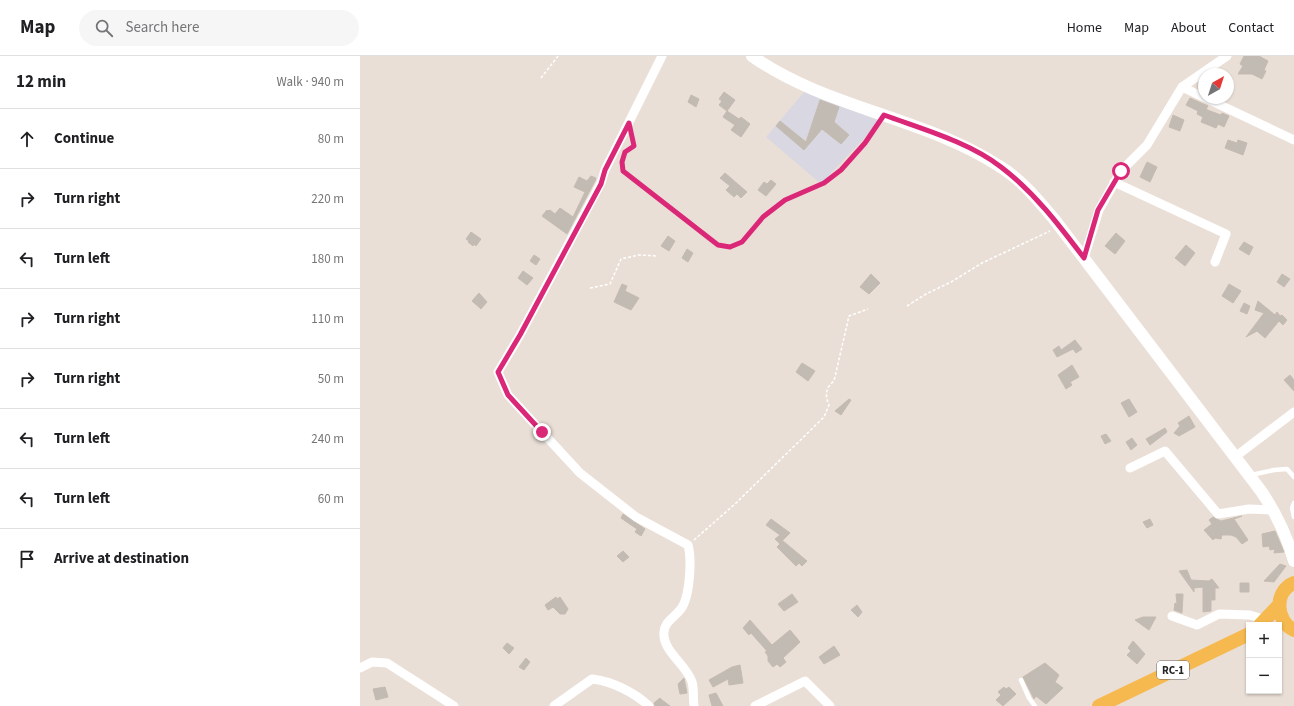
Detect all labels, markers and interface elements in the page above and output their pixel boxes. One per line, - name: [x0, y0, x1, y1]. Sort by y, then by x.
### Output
- search box: [79, 10, 359, 46]
- text: Map: [20, 14, 55, 41]
- icon: search: [93, 17, 115, 39]
- text: Search here: [125, 17, 199, 38]
- text: Home: [1067, 18, 1102, 38]
- text: Map: [1124, 18, 1149, 38]
- text: About: [1171, 18, 1206, 38]
- text: Contact: [1228, 18, 1274, 38]
- north arrow: [1198, 68, 1234, 104]
- text: 12 min: [16, 70, 66, 94]
- text: Walk · 940 m: [276, 73, 344, 91]
- icon: ahead: [16, 128, 38, 150]
- text: Continue: [54, 128, 114, 149]
- text: 80 m: [318, 130, 344, 148]
- route start: [1112, 162, 1130, 180]
- icon: right: [16, 188, 38, 210]
- text: Turn right: [54, 188, 120, 209]
- text: 220 m: [311, 190, 344, 208]
- icon: left: [16, 248, 38, 270]
- text: Turn left: [54, 248, 110, 269]
- text: 180 m: [311, 250, 344, 268]
- icon: right: [16, 308, 38, 330]
- text: Turn right: [54, 308, 120, 329]
- text: 110 m: [311, 310, 344, 328]
- icon: right: [16, 368, 38, 390]
- text: Turn right: [54, 368, 120, 389]
- text: 50 m: [318, 370, 344, 388]
- route end: [533, 423, 551, 441]
- icon: left: [16, 428, 38, 450]
- text: Turn left: [54, 428, 110, 449]
- text: 240 m: [311, 430, 344, 448]
- icon: left: [16, 488, 38, 510]
- text: Turn left: [54, 488, 110, 509]
- text: 60 m: [318, 490, 344, 508]
- icon: arrive: [16, 548, 38, 570]
- text: Arrive at destination: [54, 548, 189, 569]
- map controls: [1246, 622, 1282, 694]
- button: +: [1246, 622, 1282, 658]
- button: −: [1246, 658, 1282, 694]
- road number: RC-1: [1157, 661, 1189, 679]

